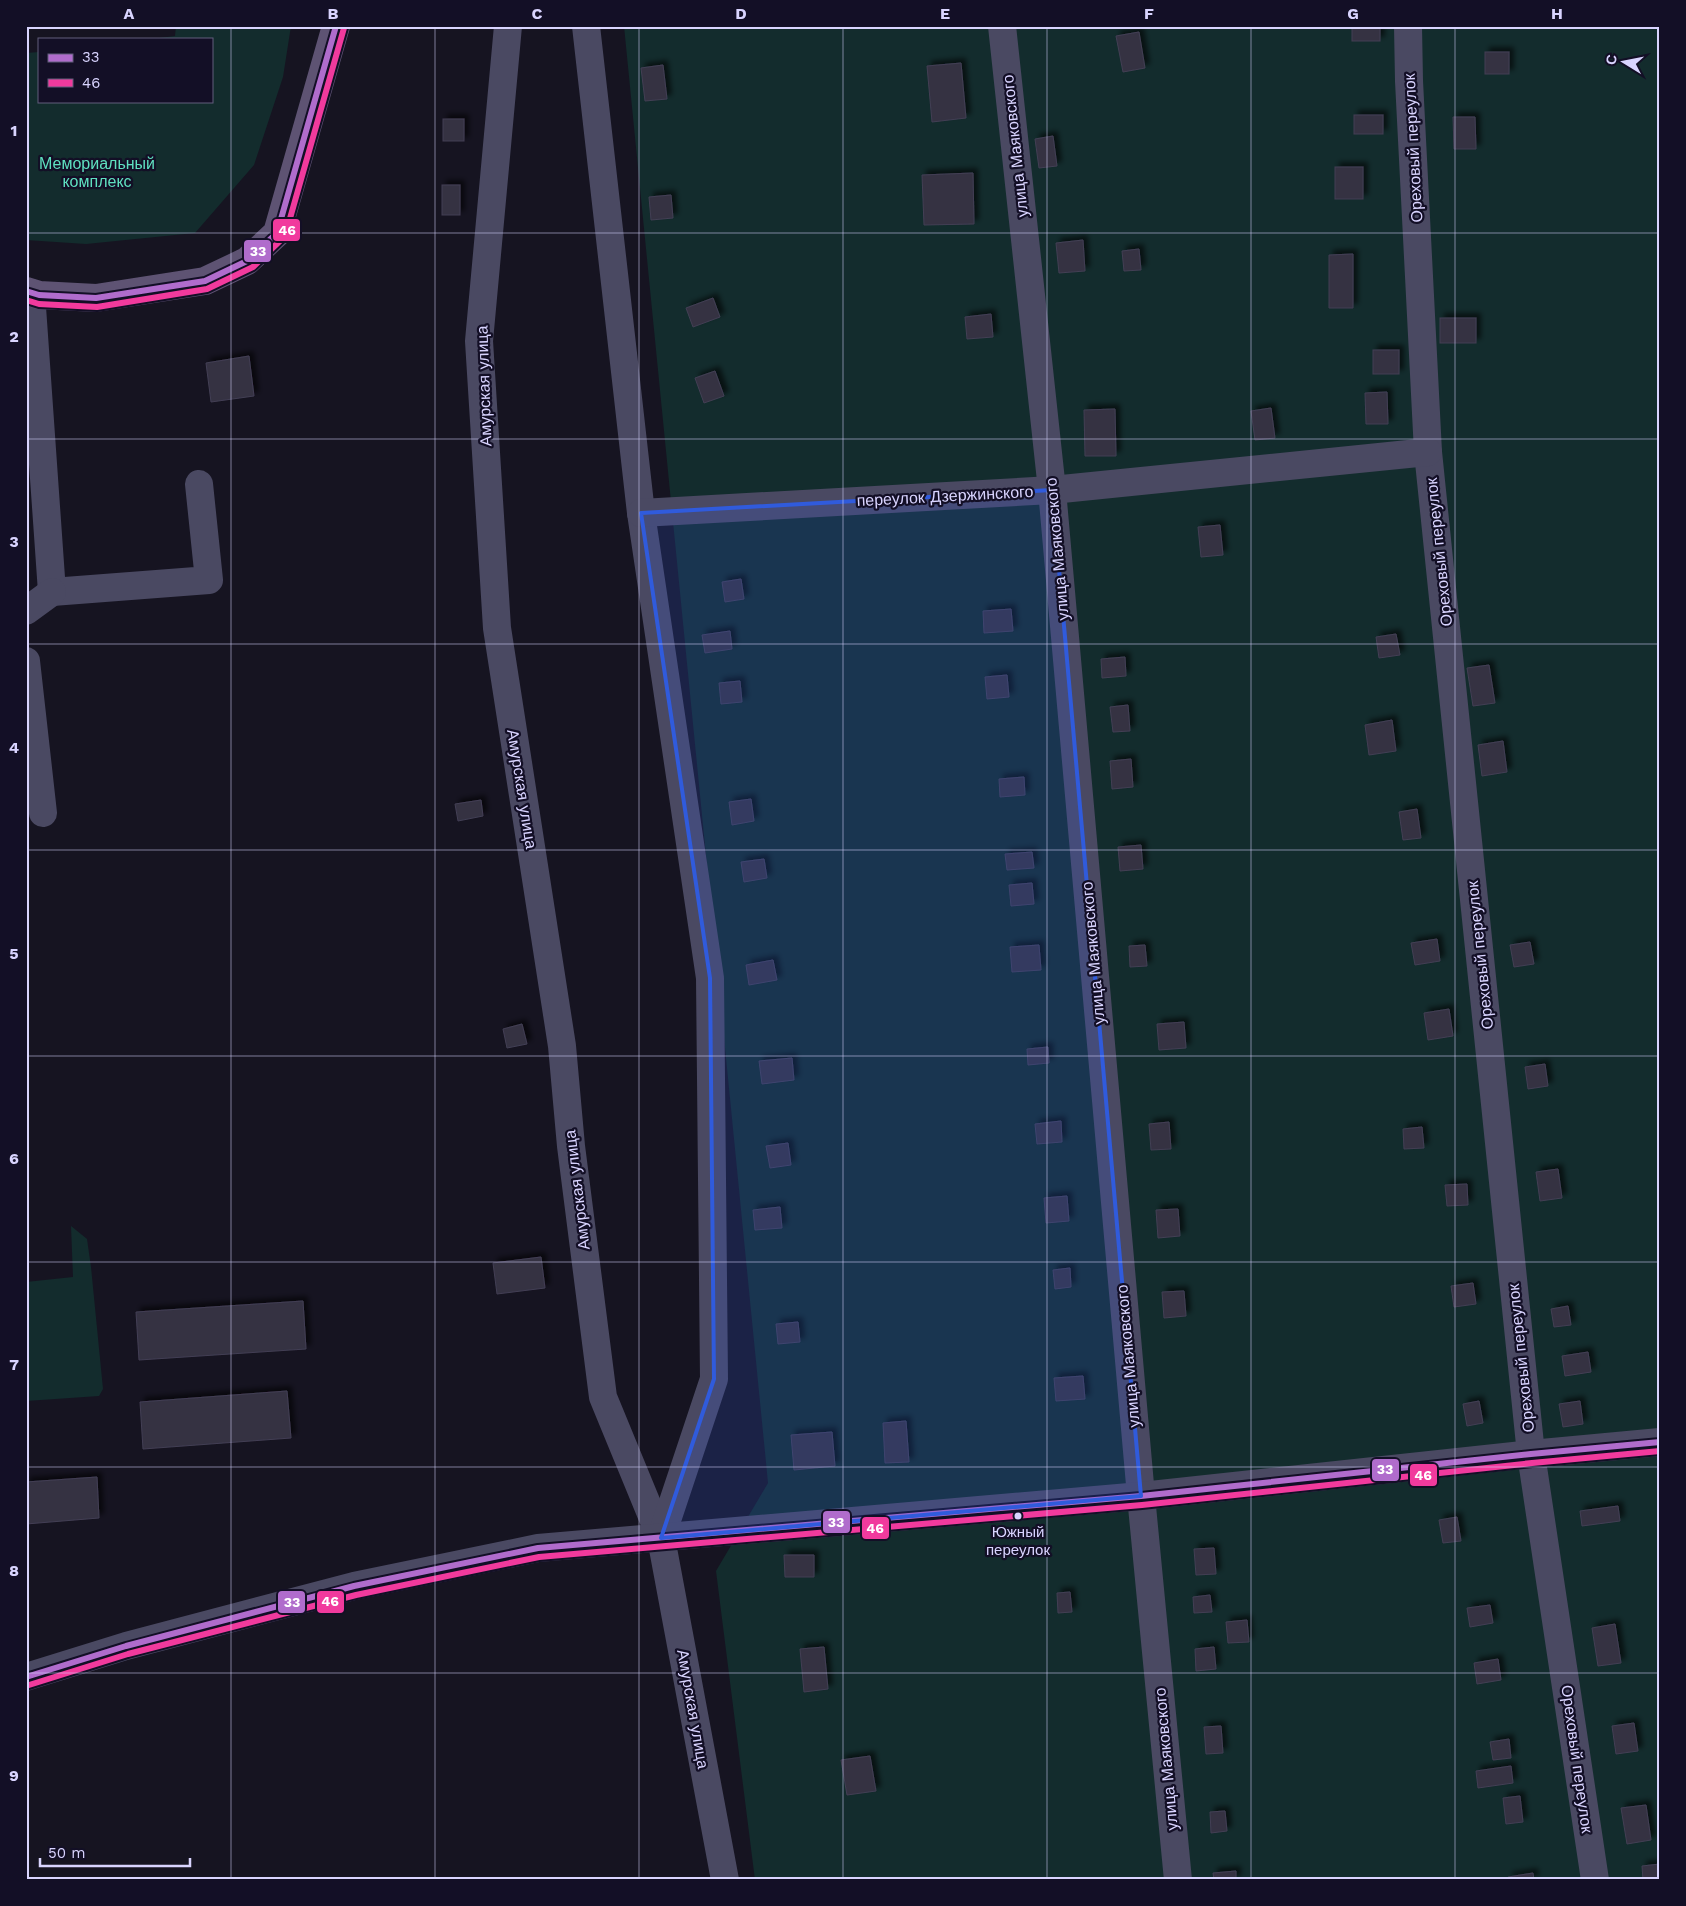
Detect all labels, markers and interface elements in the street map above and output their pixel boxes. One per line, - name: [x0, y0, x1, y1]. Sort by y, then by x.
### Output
- text: A: [124, 4, 135, 23]
- text: B: [328, 4, 339, 23]
- text: C: [532, 4, 543, 23]
- text: D: [735, 4, 747, 23]
- text: E: [940, 4, 950, 23]
- text: F: [1144, 4, 1154, 23]
- text: G: [1347, 4, 1359, 23]
- text: H: [1551, 4, 1563, 23]
- legend: [38, 38, 212, 102]
- north arrow: [1598, 38, 1648, 88]
- text: 33: [82, 48, 100, 66]
- text: С: [1602, 53, 1620, 66]
- street label: Ореховый переулок: [1400, 72, 1426, 223]
- text: 46: [82, 74, 100, 92]
- street label: улица Маяковского: [998, 74, 1032, 218]
- text: 1: [11, 121, 17, 140]
- park label: Мемориальный комплекс: [39, 154, 155, 191]
- line badge: 46: [272, 218, 301, 242]
- text: 46: [278, 222, 296, 238]
- line badge: 33: [243, 239, 272, 263]
- text: 33: [250, 243, 266, 259]
- street label: Амурская улица: [472, 325, 496, 447]
- text: 2: [9, 327, 19, 346]
- street label: Ореховый переулок: [1422, 476, 1456, 627]
- street label: улица Маяковского: [1041, 477, 1073, 621]
- street label: переулок Дзержинского: [856, 482, 1034, 510]
- text: 3: [9, 532, 19, 551]
- street label: Амурская улица: [503, 728, 541, 850]
- text: 4: [9, 738, 19, 757]
- street label: Ореховый переулок: [1463, 879, 1497, 1030]
- street label: улица Маяковского: [1077, 881, 1109, 1025]
- text: 5: [9, 944, 19, 963]
- street label: Амурская улица: [560, 1129, 594, 1251]
- text: 6: [9, 1149, 19, 1168]
- street label: Ореховый переулок: [1504, 1282, 1538, 1433]
- street label: улица Маяковского: [1112, 1284, 1144, 1428]
- text: 7: [9, 1355, 19, 1374]
- line badge: 33: [1371, 1458, 1400, 1482]
- text: 33: [1377, 1461, 1393, 1477]
- line badge: 46: [1409, 1463, 1438, 1487]
- text: 46: [1414, 1467, 1432, 1483]
- line badge: 33: [822, 1510, 851, 1534]
- marker: Южный переулок: [1013, 1511, 1023, 1521]
- text: 33: [828, 1514, 844, 1530]
- line badge: 46: [861, 1516, 890, 1540]
- text: 46: [866, 1520, 884, 1536]
- place label: Южный переулок: [986, 1523, 1050, 1559]
- text: 8: [9, 1561, 19, 1580]
- line badge: 33: [277, 1590, 306, 1614]
- line badge: 46: [316, 1590, 345, 1614]
- text: 46: [321, 1593, 339, 1609]
- text: 33: [284, 1594, 300, 1610]
- street label: Амурская улица: [673, 1648, 713, 1770]
- street label: Ореховый переулок: [1557, 1684, 1597, 1835]
- street label: улица Маяковского: [1150, 1687, 1182, 1831]
- text: 9: [9, 1766, 19, 1785]
- scale bar: [40, 1836, 190, 1868]
- text: 50 m: [48, 1844, 85, 1862]

